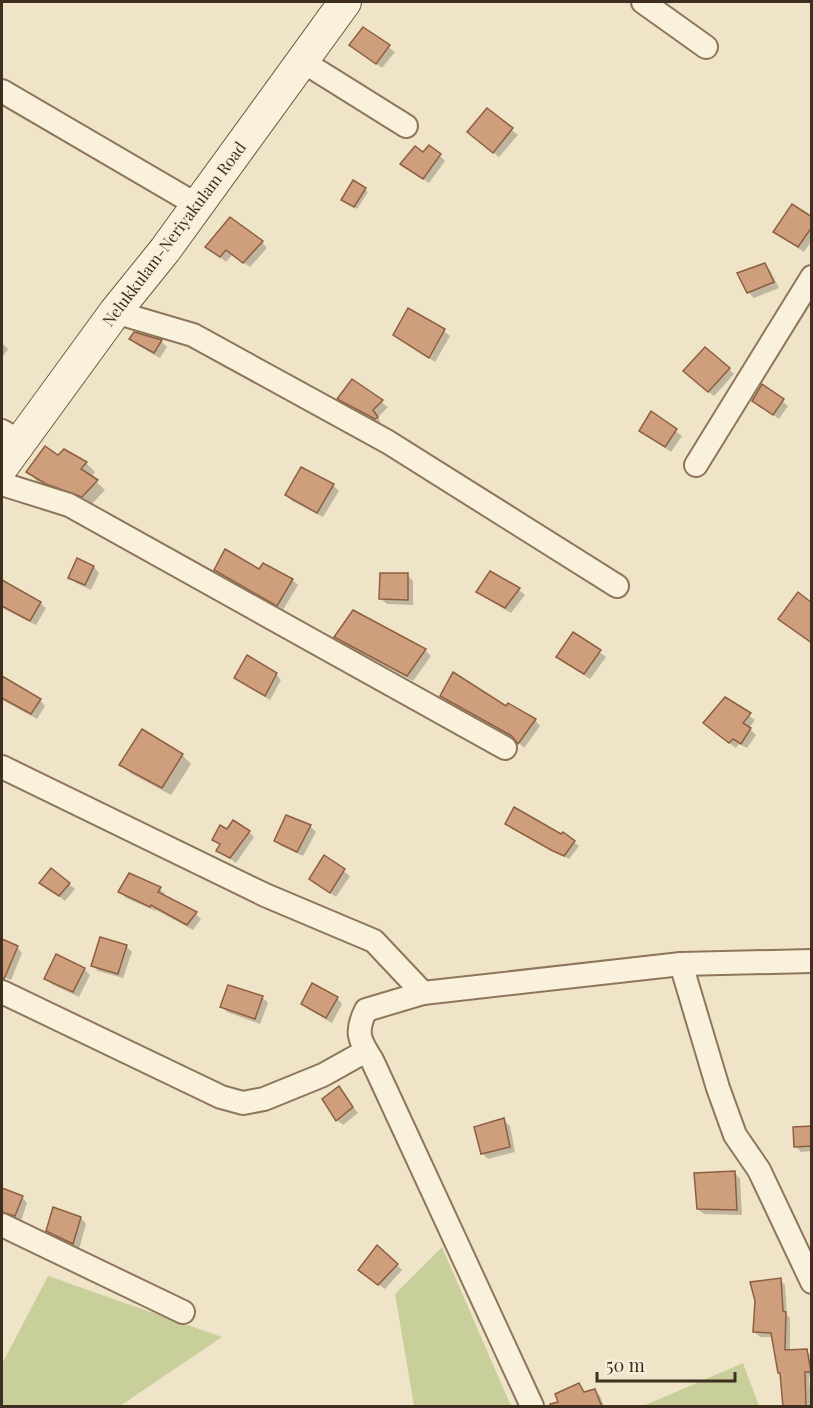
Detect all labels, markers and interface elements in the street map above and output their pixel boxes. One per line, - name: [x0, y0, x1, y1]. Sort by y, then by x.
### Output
- street label: Nelukkulam-Neriyakulam Road: [97, 137, 250, 330]
- scale bar: [597, 1345, 735, 1383]
- text: 50 m: [606, 1353, 645, 1377]

